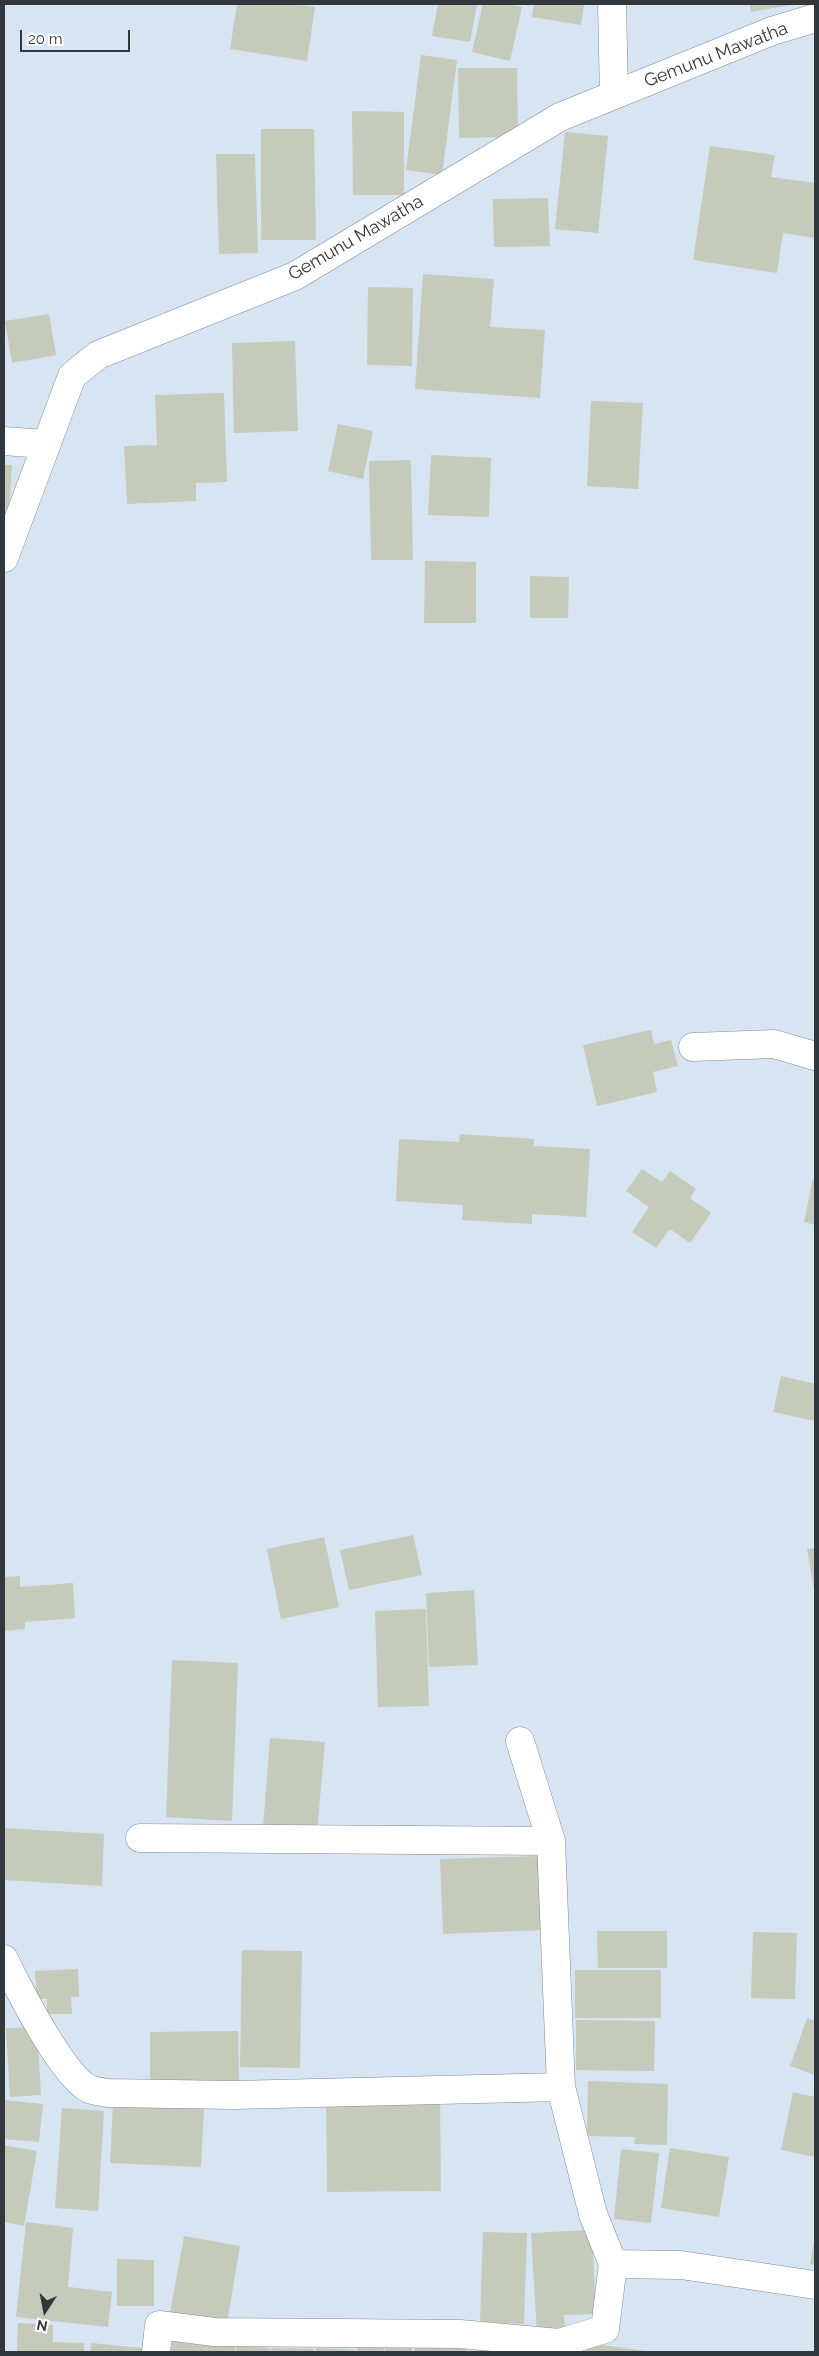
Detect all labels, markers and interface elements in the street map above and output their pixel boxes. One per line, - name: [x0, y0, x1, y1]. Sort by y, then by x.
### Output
- street label: Gemunu Mawatha: [641, 18, 791, 92]
- scale bar: [22, 20, 132, 52]
- text: 20 m: [28, 30, 63, 48]
- street label: Gemunu Mawatha: [285, 191, 427, 285]
- north arrow: [20, 2286, 70, 2336]
- text: N: [35, 2317, 49, 2335]

